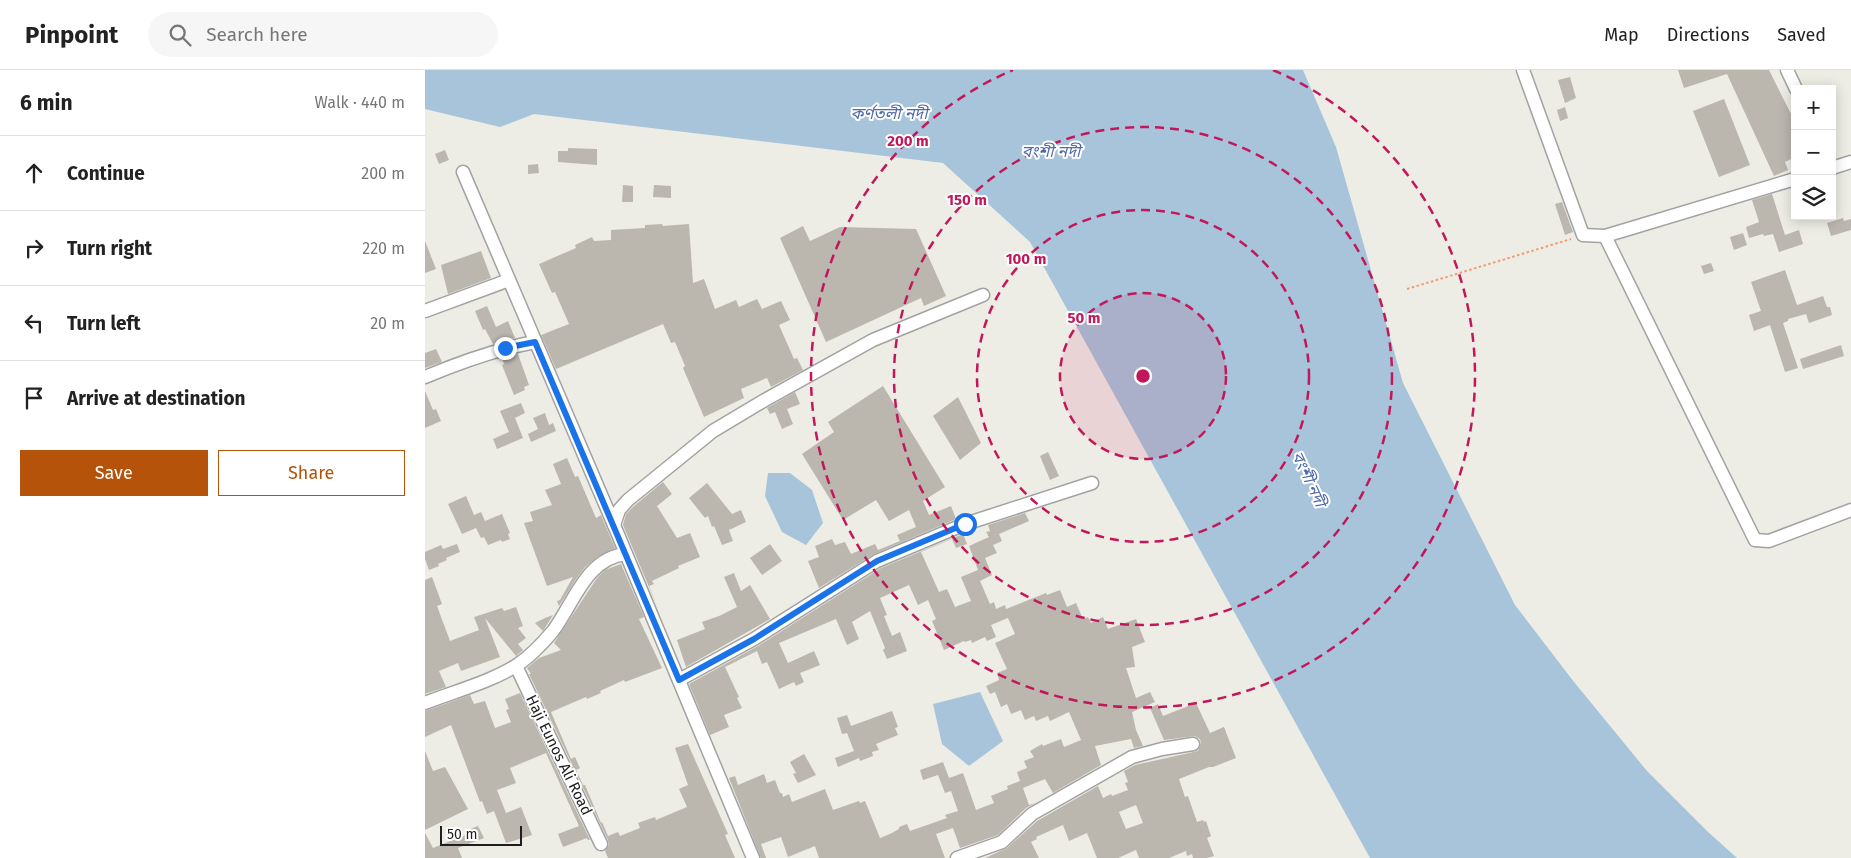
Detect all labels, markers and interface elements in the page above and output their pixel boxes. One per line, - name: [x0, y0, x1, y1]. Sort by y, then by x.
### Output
- search box: [148, 12, 498, 57]
- text: Pinpoint: [25, 21, 118, 49]
- icon: search: [166, 21, 194, 49]
- text: Search here: [206, 23, 308, 46]
- text: Map: [1604, 24, 1639, 46]
- text: Directions: [1667, 24, 1749, 46]
- text: Saved: [1777, 24, 1826, 46]
- map controls: [1791, 85, 1836, 220]
- button: +: [1791, 85, 1836, 130]
- text: 6 min: [20, 90, 73, 116]
- text: Walk · 440 m: [315, 93, 405, 112]
- water label: কর্ণতলী নদী: [851, 104, 930, 123]
- button: −: [1791, 130, 1836, 175]
- text: 200 m: [887, 132, 929, 150]
- water label: বংশী নদী: [1022, 142, 1083, 161]
- icon: ahead: [20, 159, 48, 187]
- text: Continue: [67, 162, 145, 185]
- text: 200 m: [361, 164, 405, 183]
- button: layers: [1791, 175, 1836, 220]
- text: 150 m: [947, 191, 987, 209]
- icon: right: [20, 234, 48, 262]
- text: Turn right: [67, 237, 152, 260]
- text: 220 m: [362, 239, 405, 258]
- text: 100 m: [1006, 250, 1046, 268]
- icon: left: [20, 309, 48, 337]
- text: 50 m: [1067, 309, 1101, 327]
- text: Turn left: [67, 312, 141, 335]
- text: 20 m: [370, 314, 405, 333]
- route end: [494, 337, 517, 360]
- centre of rings: [1134, 367, 1152, 385]
- icon: arrive: [20, 384, 48, 412]
- text: Arrive at destination: [67, 387, 246, 410]
- water label: বংশী নদী: [1288, 448, 1331, 512]
- button: Save: [20, 450, 208, 496]
- button: Share: [218, 450, 405, 496]
- route start: [954, 513, 977, 536]
- street label: Haji Eunos Ali Road: [522, 692, 596, 818]
- scale bar: [440, 823, 523, 846]
- text: 50 m: [447, 826, 478, 843]

